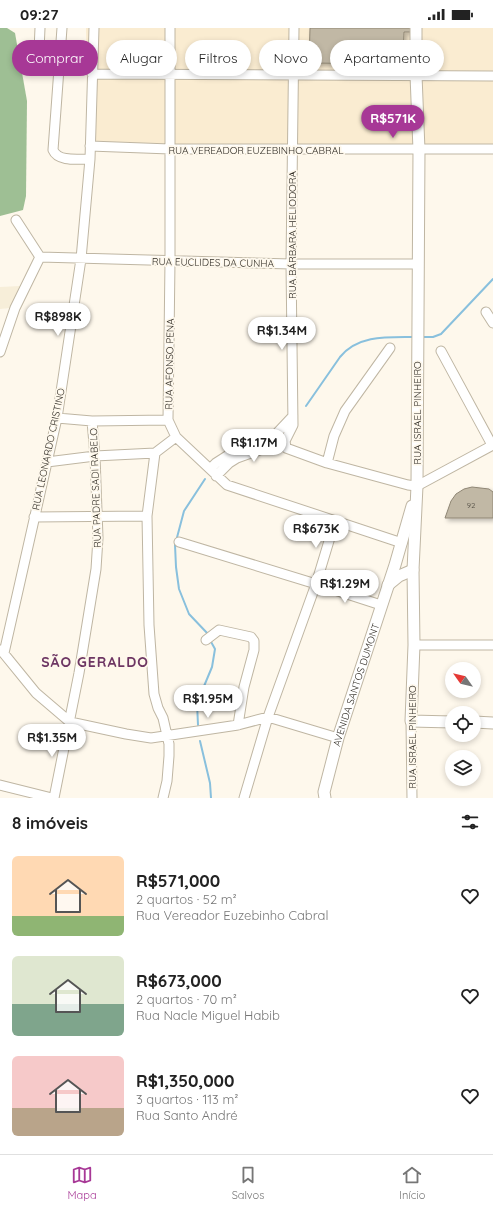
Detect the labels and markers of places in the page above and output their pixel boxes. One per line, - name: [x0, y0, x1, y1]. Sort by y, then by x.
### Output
- pin: R$571K: [360, 105, 426, 139]
- pin: R$898K: [25, 303, 91, 337]
- pin: R$1.34M: [245, 317, 319, 351]
- pin: R$1.17M: [217, 429, 291, 463]
- pin: R$673K: [283, 515, 349, 549]
- pin: R$1.29M: [308, 570, 382, 604]
- pin: R$1.95M: [171, 685, 245, 719]
- pin: R$1.35M: [15, 724, 89, 758]

